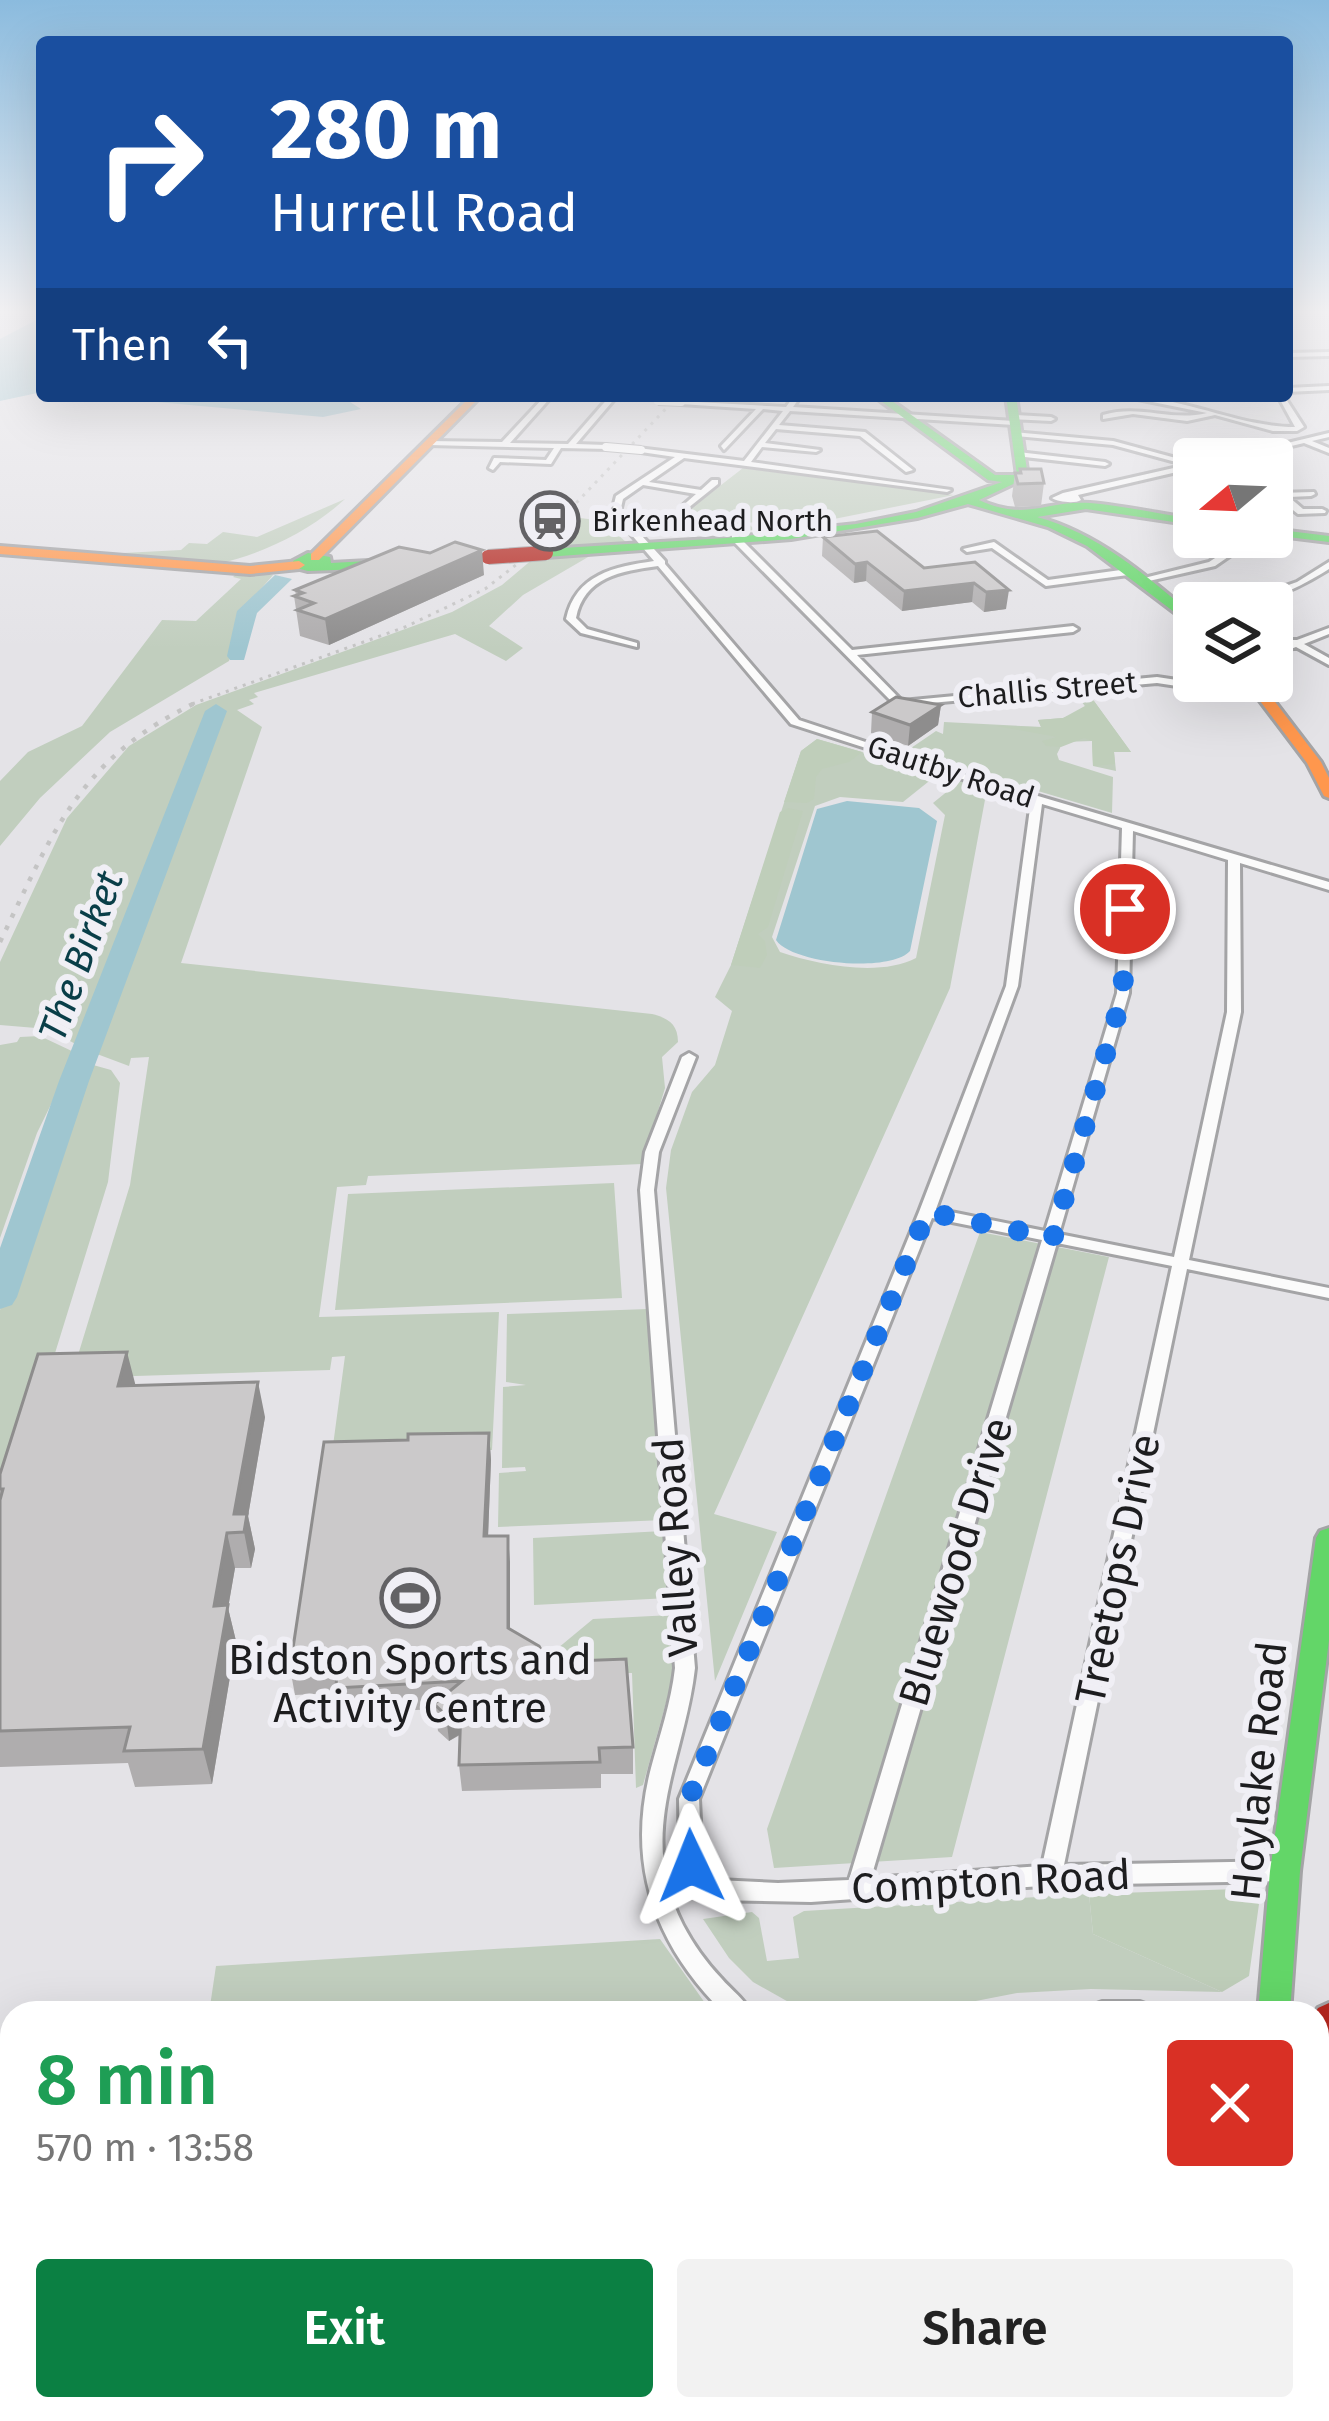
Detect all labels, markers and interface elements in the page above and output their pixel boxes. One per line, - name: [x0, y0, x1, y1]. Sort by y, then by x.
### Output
- text: 280 m: [270, 79, 502, 180]
- icon: right: [72, 84, 228, 240]
- text: Hurrell Road: [270, 181, 578, 245]
- icon: left: [197, 312, 263, 378]
- text: Then: [72, 318, 173, 372]
- north arrow: [1173, 438, 1293, 558]
- map controls: [1173, 438, 1293, 702]
- station icon: Birkenhead North: [519, 490, 581, 552]
- place label: Birkenhead North: [592, 503, 833, 539]
- button: layers: [1173, 582, 1293, 702]
- street label: Challis Street: [956, 664, 1138, 716]
- street label: Gautby Road: [863, 728, 1039, 816]
- pin: [1074, 858, 1176, 960]
- water label: The Birket: [29, 865, 133, 1047]
- icon: arrive: [1092, 876, 1158, 942]
- street label: Bluewood Drive: [888, 1412, 1024, 1712]
- street label: Treetops Drive: [1065, 1430, 1171, 1708]
- street label: Valley Road: [643, 1436, 709, 1658]
- sports icon: Bidston Sports and Activity Centre: [379, 1567, 441, 1629]
- place label: Bidston Sports and Activity Centre: [228, 1635, 592, 1733]
- street label: Hoylake Road: [1221, 1639, 1297, 1903]
- position arrow: [628, 1803, 754, 1929]
- street label: Compton Road: [850, 1850, 1132, 1914]
- text: 8 min: [36, 2037, 218, 2123]
- button: close: [1167, 2040, 1293, 2166]
- text: 570 m · 13:58: [36, 2125, 254, 2171]
- button: Exit: [36, 2259, 653, 2397]
- button: Share: [677, 2259, 1293, 2397]

